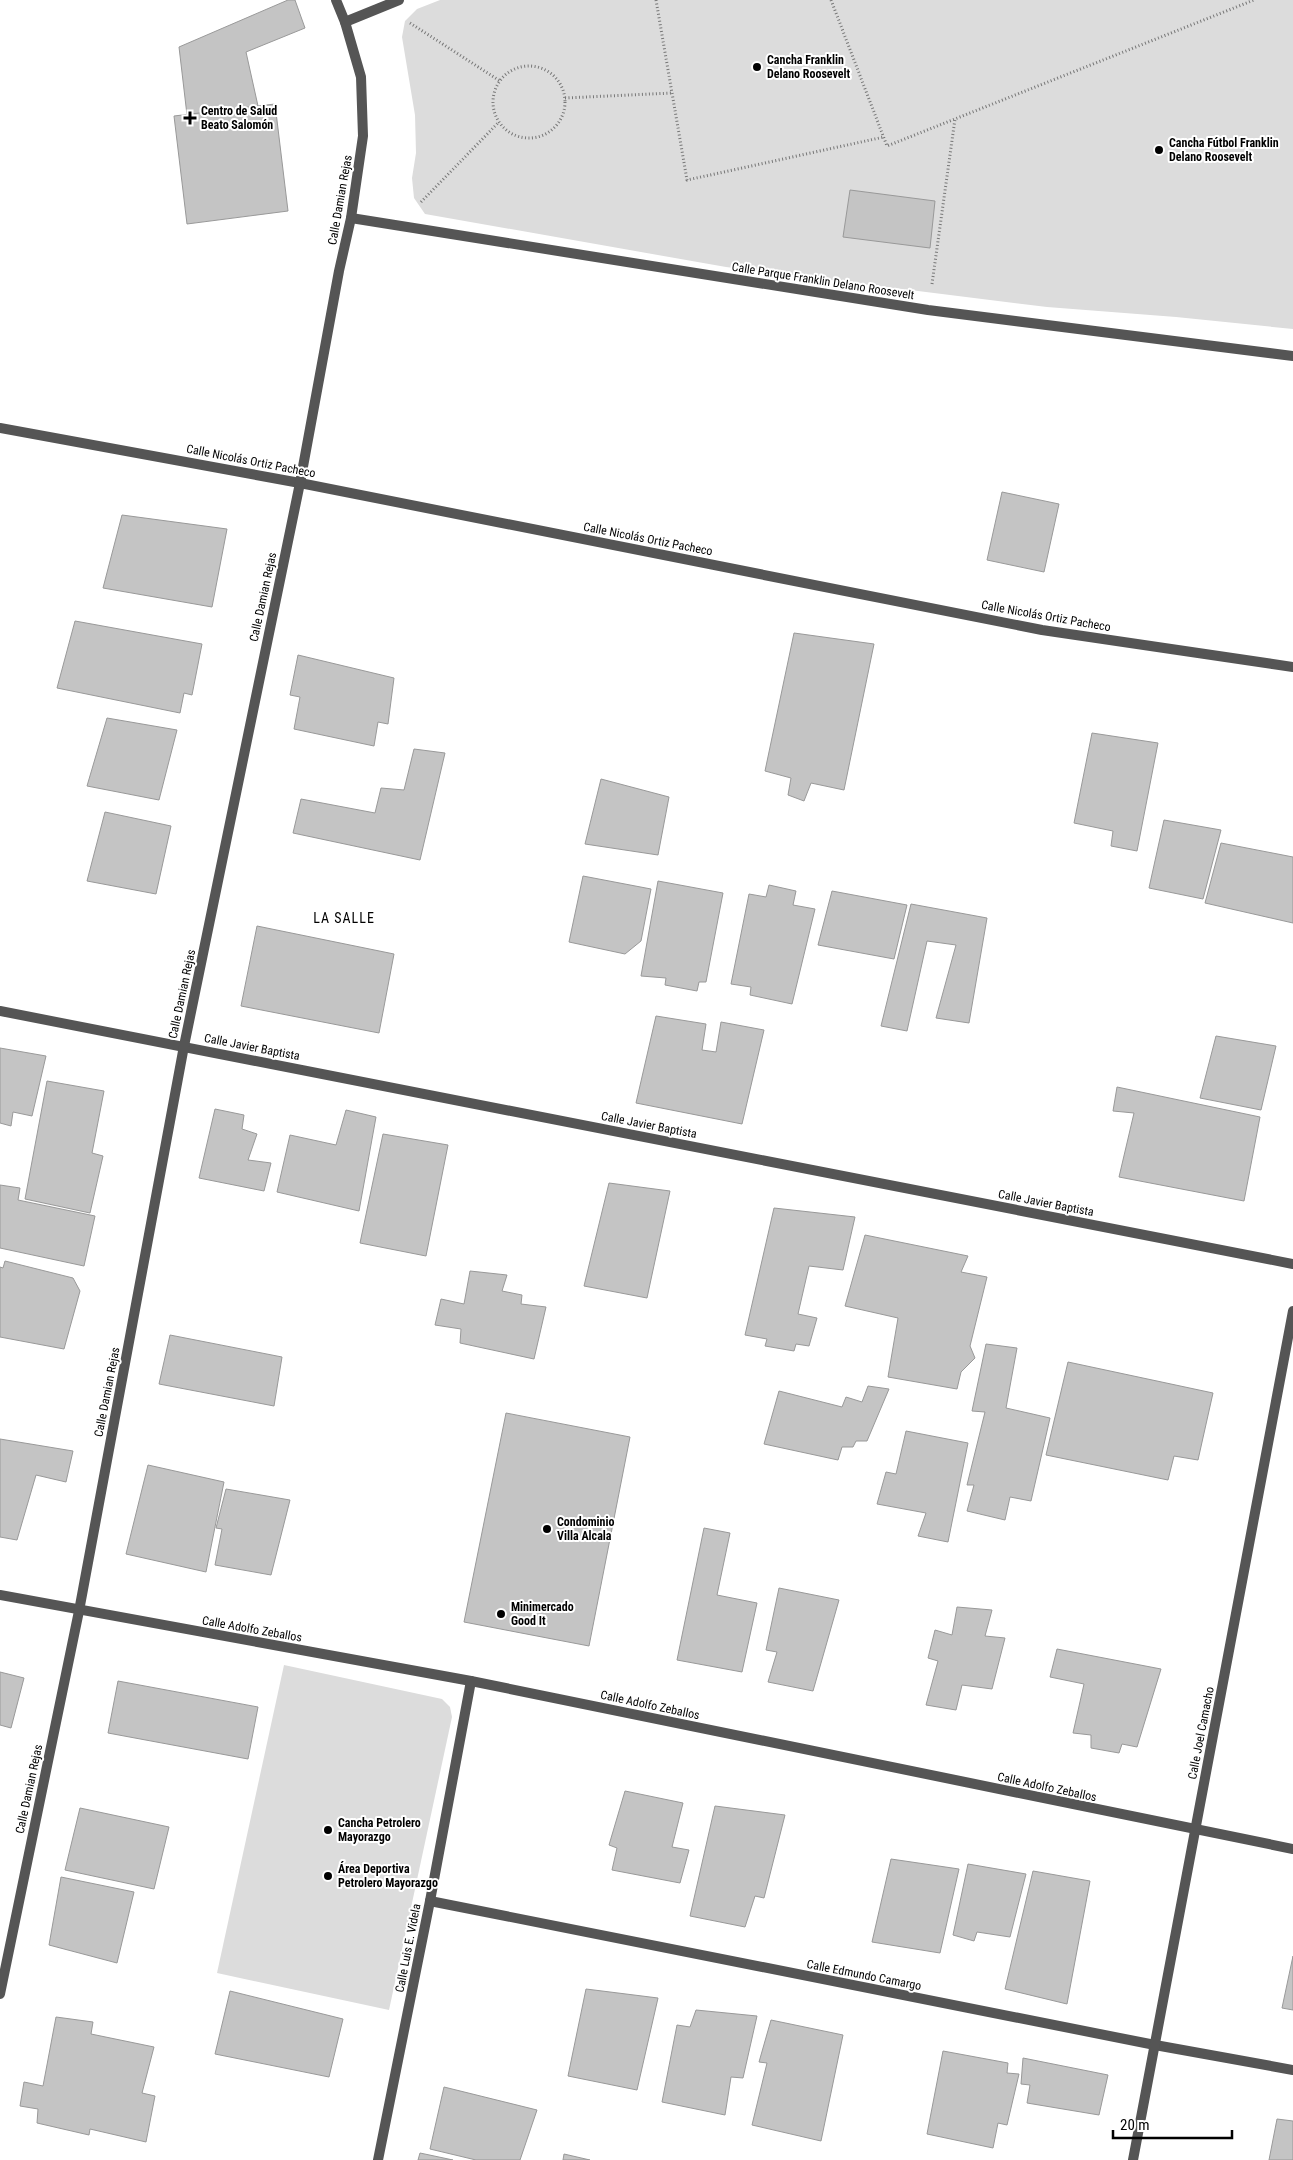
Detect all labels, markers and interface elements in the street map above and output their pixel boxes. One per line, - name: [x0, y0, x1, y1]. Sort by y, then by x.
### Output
- place label: Cancha Franklin Delano Roosevelt: [767, 53, 851, 81]
- marker: Cancha Franklin Delano Roosevelt: [751, 61, 763, 73]
- place label: Centro de Salud Beato Salomón: [201, 104, 277, 132]
- marker: Centro de Salud Beato Salomón: [183, 111, 197, 125]
- place label: Cancha Fútbol Franklin Delano Roosevelt: [1169, 136, 1279, 164]
- marker: Cancha Fútbol Franklin Delano Roosevelt: [1153, 144, 1165, 156]
- street label: Calle Damian Rejas: [325, 154, 355, 246]
- street label: Calle Parque Franklin Delano Roosevelt: [731, 260, 916, 302]
- street label: Calle Nicolás Ortiz Pacheco: [185, 442, 317, 480]
- street label: Calle Nicolás Ortiz Pacheco: [582, 520, 714, 558]
- street label: Calle Damian Rejas: [247, 551, 279, 643]
- street label: Calle Nicolás Ortiz Pacheco: [980, 598, 1112, 634]
- district label: LA SALLE: [313, 910, 375, 926]
- street label: Calle Damian Rejas: [166, 948, 198, 1040]
- street label: Calle Javier Baptista: [203, 1031, 301, 1063]
- street label: Calle Javier Baptista: [600, 1109, 698, 1141]
- street label: Calle Javier Baptista: [997, 1187, 1095, 1219]
- street label: Calle Damian Rejas: [91, 1346, 123, 1438]
- place label: Condominio Villa Alcala: [557, 1515, 614, 1543]
- marker: Condominio Villa Alcala: [541, 1523, 553, 1535]
- place label: Minimercado Good It: [511, 1600, 574, 1628]
- marker: Minimercado Good It: [495, 1608, 507, 1620]
- street label: Calle Adolfo Zeballos: [201, 1613, 303, 1645]
- street label: Calle Joel Camacho: [1185, 1685, 1217, 1781]
- street label: Calle Adolfo Zeballos: [599, 1688, 701, 1722]
- street label: Calle Damian Rejas: [13, 1743, 45, 1835]
- street label: Calle Adolfo Zeballos: [996, 1770, 1098, 1804]
- place label: Cancha Petrolero Mayorazgo: [338, 1816, 421, 1844]
- marker: Cancha Petrolero Mayorazgo: [322, 1824, 334, 1836]
- place label: Área Deportiva Petrolero Mayorazgo: [338, 1861, 438, 1890]
- marker: Área Deportiva Petrolero Mayorazgo: [322, 1870, 334, 1882]
- street label: Calle Luis E. Videla: [393, 1902, 424, 1994]
- street label: Calle Edmundo Camargo: [806, 1957, 922, 1993]
- scale bar: [1113, 2108, 1232, 2140]
- text: 20 m: [1120, 2116, 1150, 2134]

